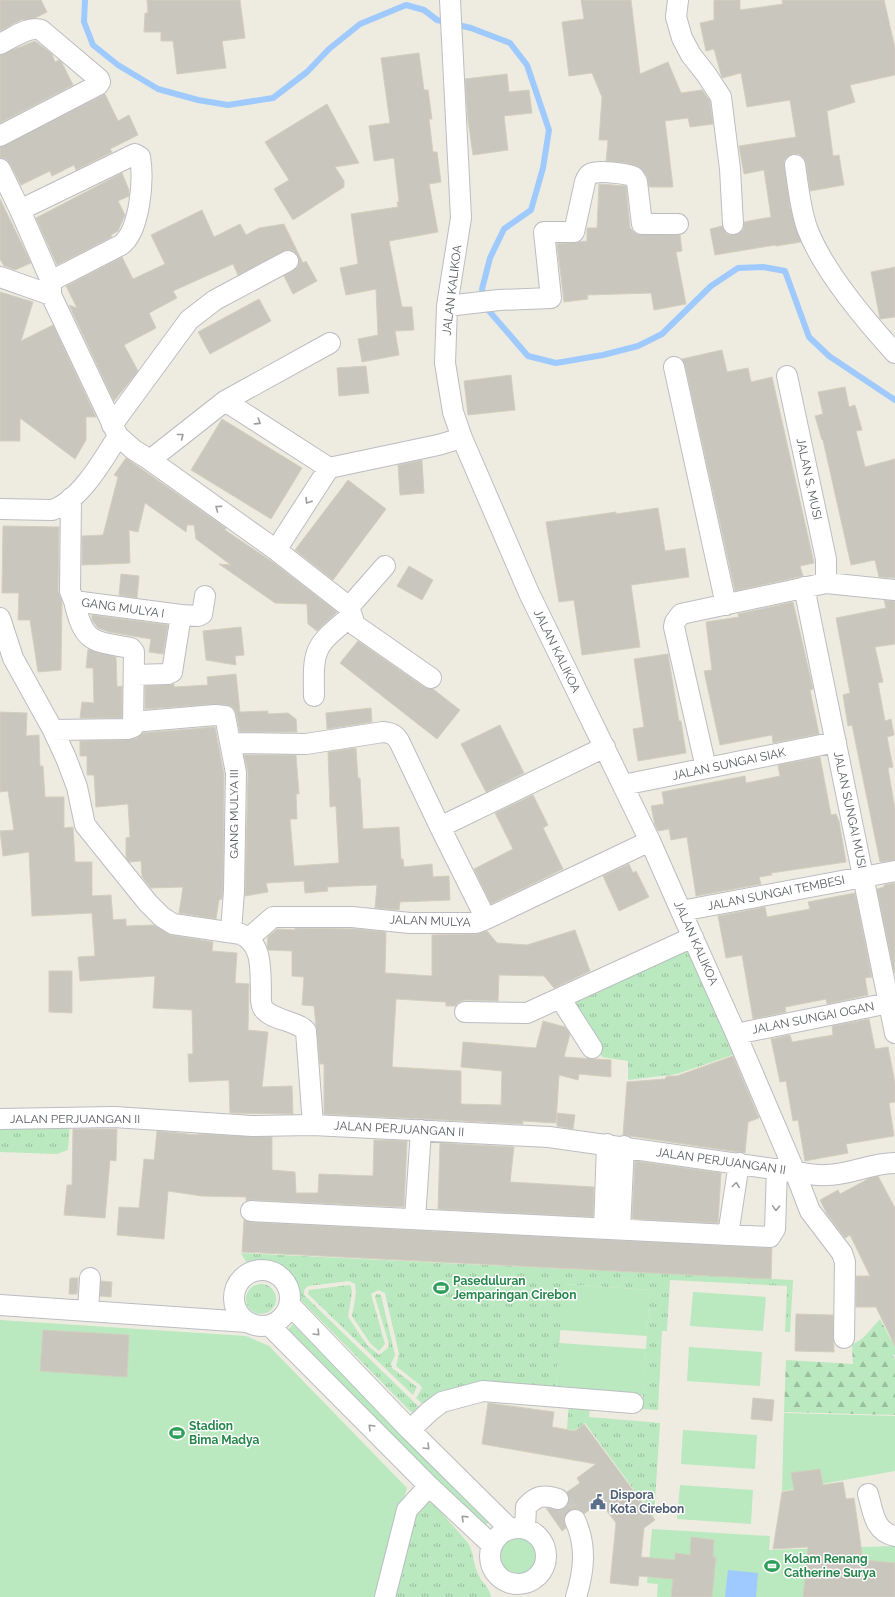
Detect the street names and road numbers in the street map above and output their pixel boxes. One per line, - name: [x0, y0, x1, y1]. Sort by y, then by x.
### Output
- street label: JALAN KALIKOA: [440, 244, 464, 336]
- street label: JALAN S. MUSI: [793, 437, 825, 521]
- street label: GANG MULYA I: [81, 595, 165, 621]
- street label: JALAN KALIKOA: [531, 607, 583, 695]
- street label: JALAN SUNGAI SIAK: [671, 745, 787, 783]
- street label: JALAN SUNGAI MUSI: [831, 750, 869, 870]
- street label: GANG MULYA III: [227, 769, 241, 859]
- street label: JALAN SUNGAI TEMBESI: [706, 873, 846, 913]
- street label: JALAN KALIKOA: [671, 899, 721, 987]
- street label: JALAN MULYA: [389, 913, 471, 929]
- street label: JALAN SUNGAI OGAN: [751, 999, 875, 1037]
- street label: JALAN PERJUANGAN II: [10, 1112, 140, 1126]
- street label: JALAN PERJUANGAN II: [333, 1119, 465, 1139]
- street label: JALAN PERJUANGAN II: [655, 1145, 787, 1177]

